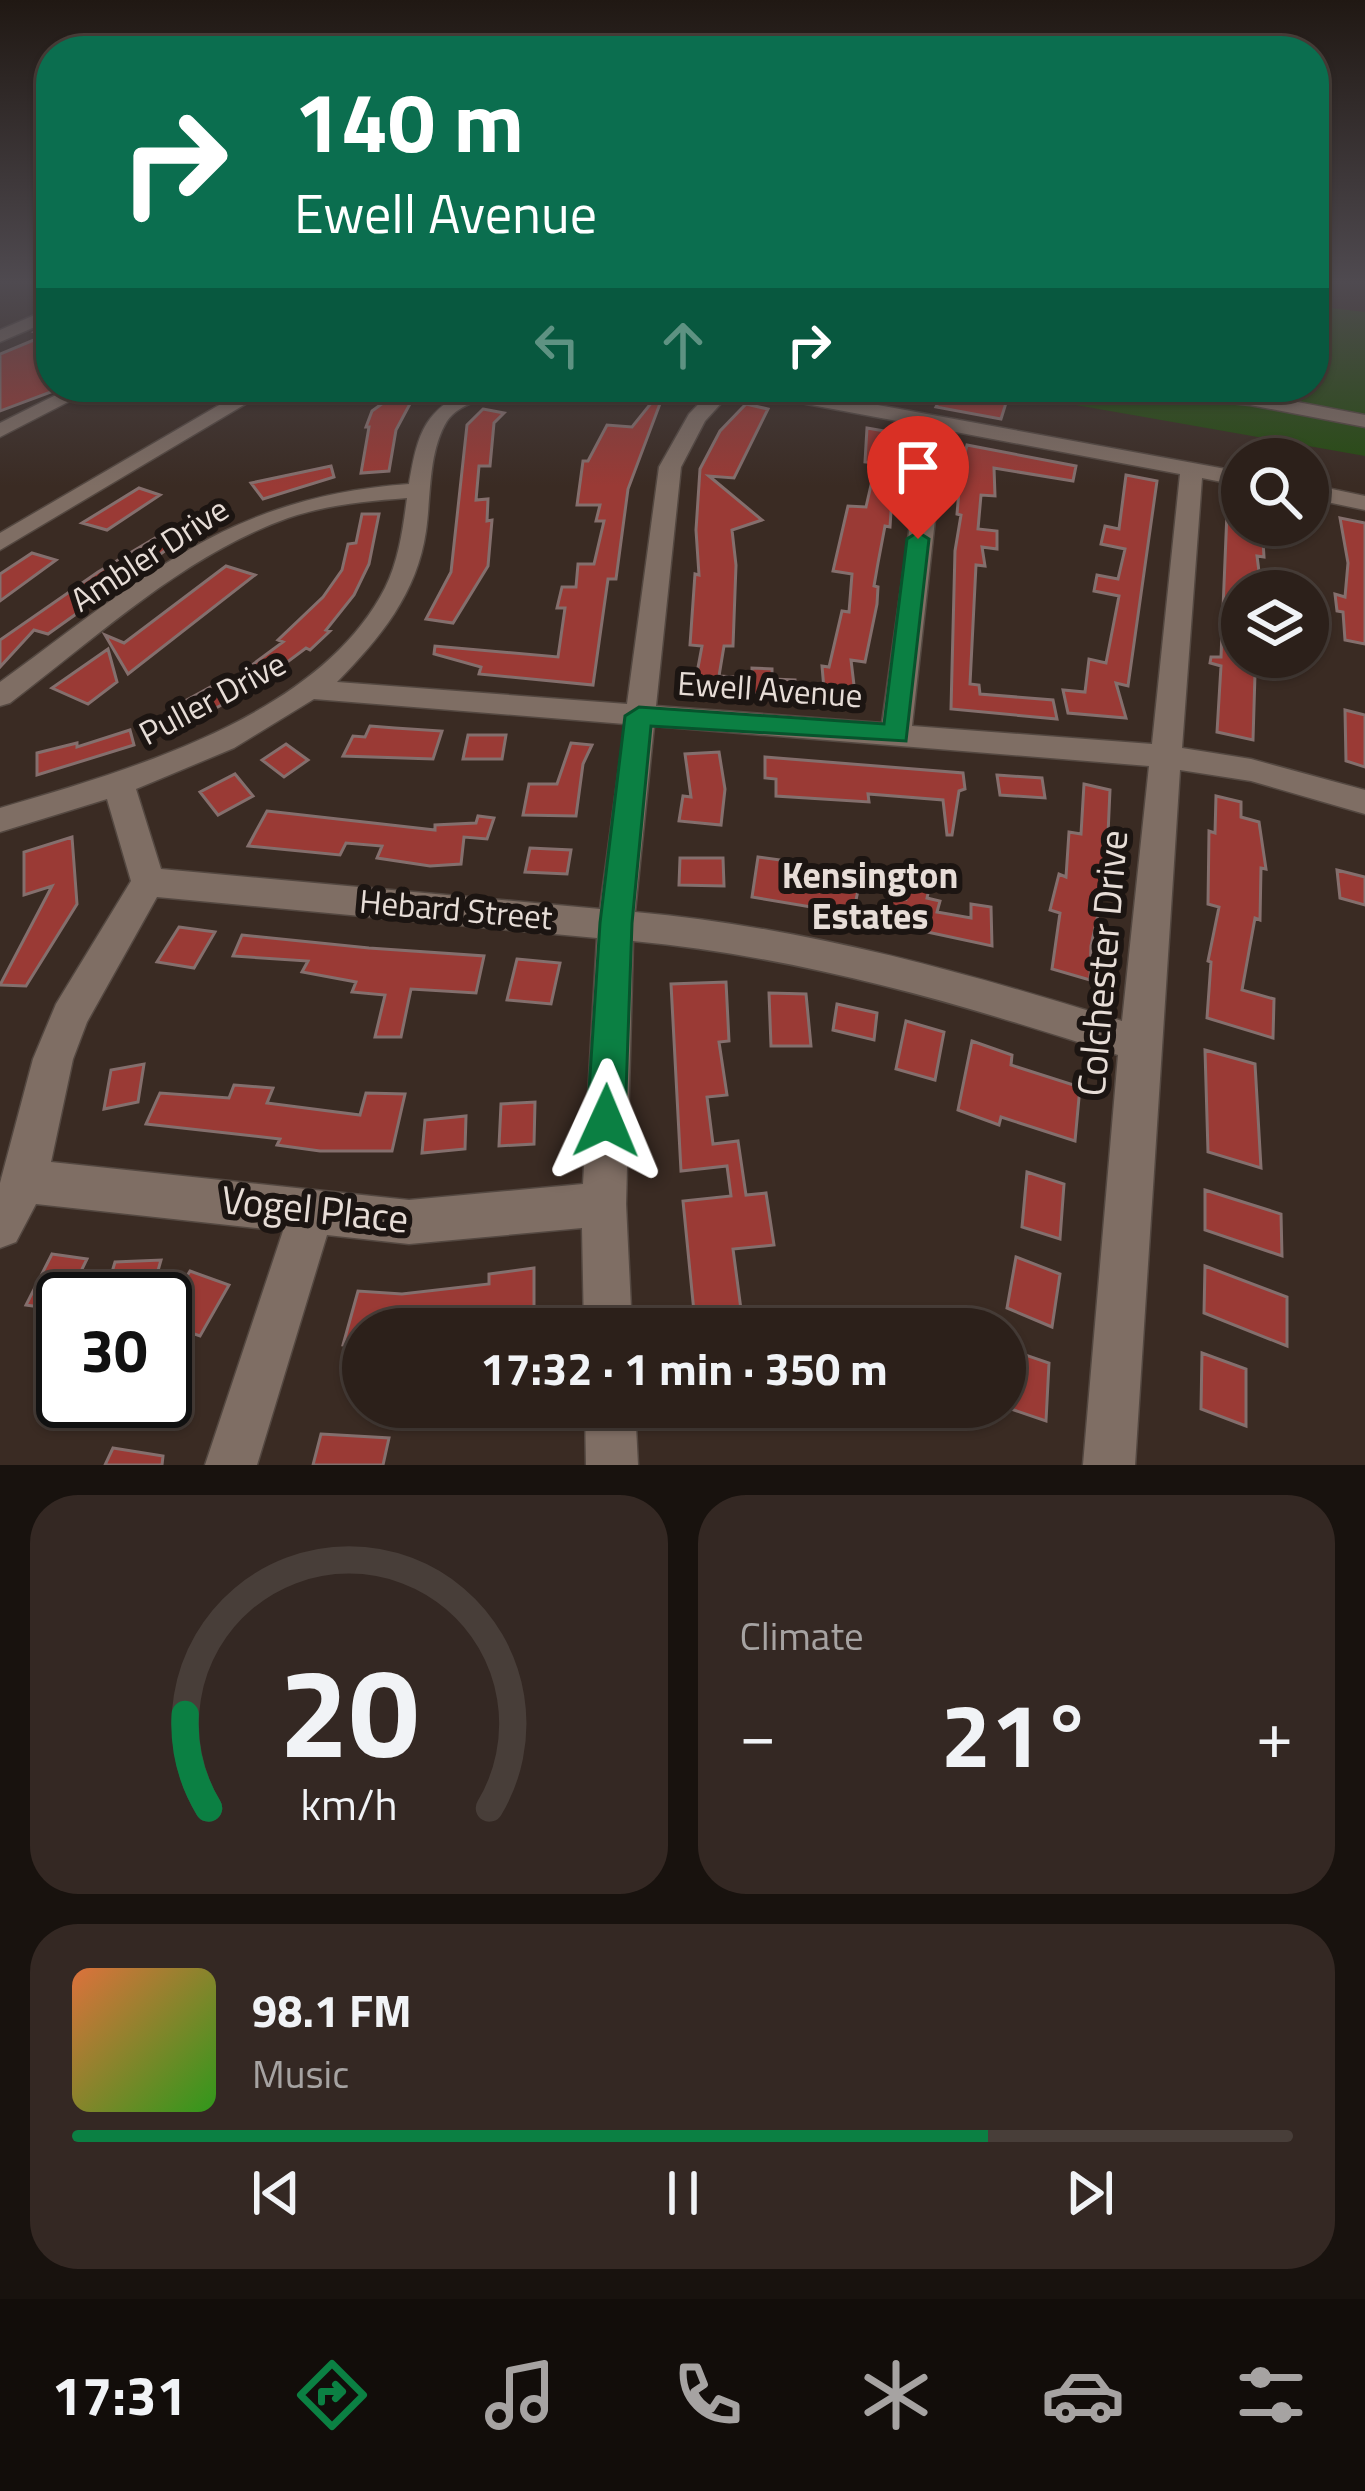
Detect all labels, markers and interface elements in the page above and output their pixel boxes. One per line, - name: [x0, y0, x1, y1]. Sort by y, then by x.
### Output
- text: 140 m: [294, 57, 524, 185]
- icon: right: [96, 84, 252, 240]
- text: Ewell Avenue: [294, 172, 597, 254]
- icon: left: [524, 312, 590, 378]
- icon: ahead: [650, 312, 716, 378]
- icon: right: [776, 312, 842, 378]
- pin: [867, 416, 969, 539]
- icon: arrive: [885, 434, 951, 500]
- map controls: [1221, 438, 1329, 678]
- button: search: [1221, 438, 1329, 546]
- street label: Ambler Drive: [60, 484, 238, 624]
- button: layers: [1221, 570, 1329, 678]
- street label: Puller Drive: [130, 638, 294, 758]
- street label: Ewell Avenue: [676, 658, 864, 720]
- street label: Colchester Drive: [1060, 827, 1143, 1099]
- district label: Kensington Estates: [782, 847, 958, 943]
- street label: Hebard Street: [357, 876, 555, 942]
- position arrow: [543, 1058, 669, 1184]
- street label: Vogel Place: [219, 1169, 411, 1248]
- speed limit sign: 30: [36, 1272, 192, 1428]
- text: 17:32 · 1 min · 350 m: [480, 1334, 888, 1402]
- text: Climate: [740, 1606, 864, 1665]
- text: 20: [279, 1616, 419, 1805]
- text: 21°: [941, 1665, 1092, 1802]
- text: −: [740, 1683, 776, 1784]
- text: +: [1256, 1683, 1293, 1784]
- text: km/h: [300, 1770, 397, 1836]
- text: 98.1 FM: [252, 1976, 412, 2044]
- text: Music: [252, 2044, 349, 2103]
- icon: previous: [243, 2160, 309, 2226]
- icon: pause: [650, 2160, 716, 2226]
- icon: next: [1057, 2160, 1123, 2226]
- icon: directions: [290, 2353, 374, 2437]
- icon: music: [478, 2353, 562, 2437]
- icon: phone: [666, 2353, 750, 2437]
- icon: climate: [854, 2353, 938, 2437]
- icon: car: [1041, 2353, 1125, 2437]
- icon: filters: [1229, 2353, 1313, 2437]
- text: 17:31: [52, 2354, 187, 2436]

